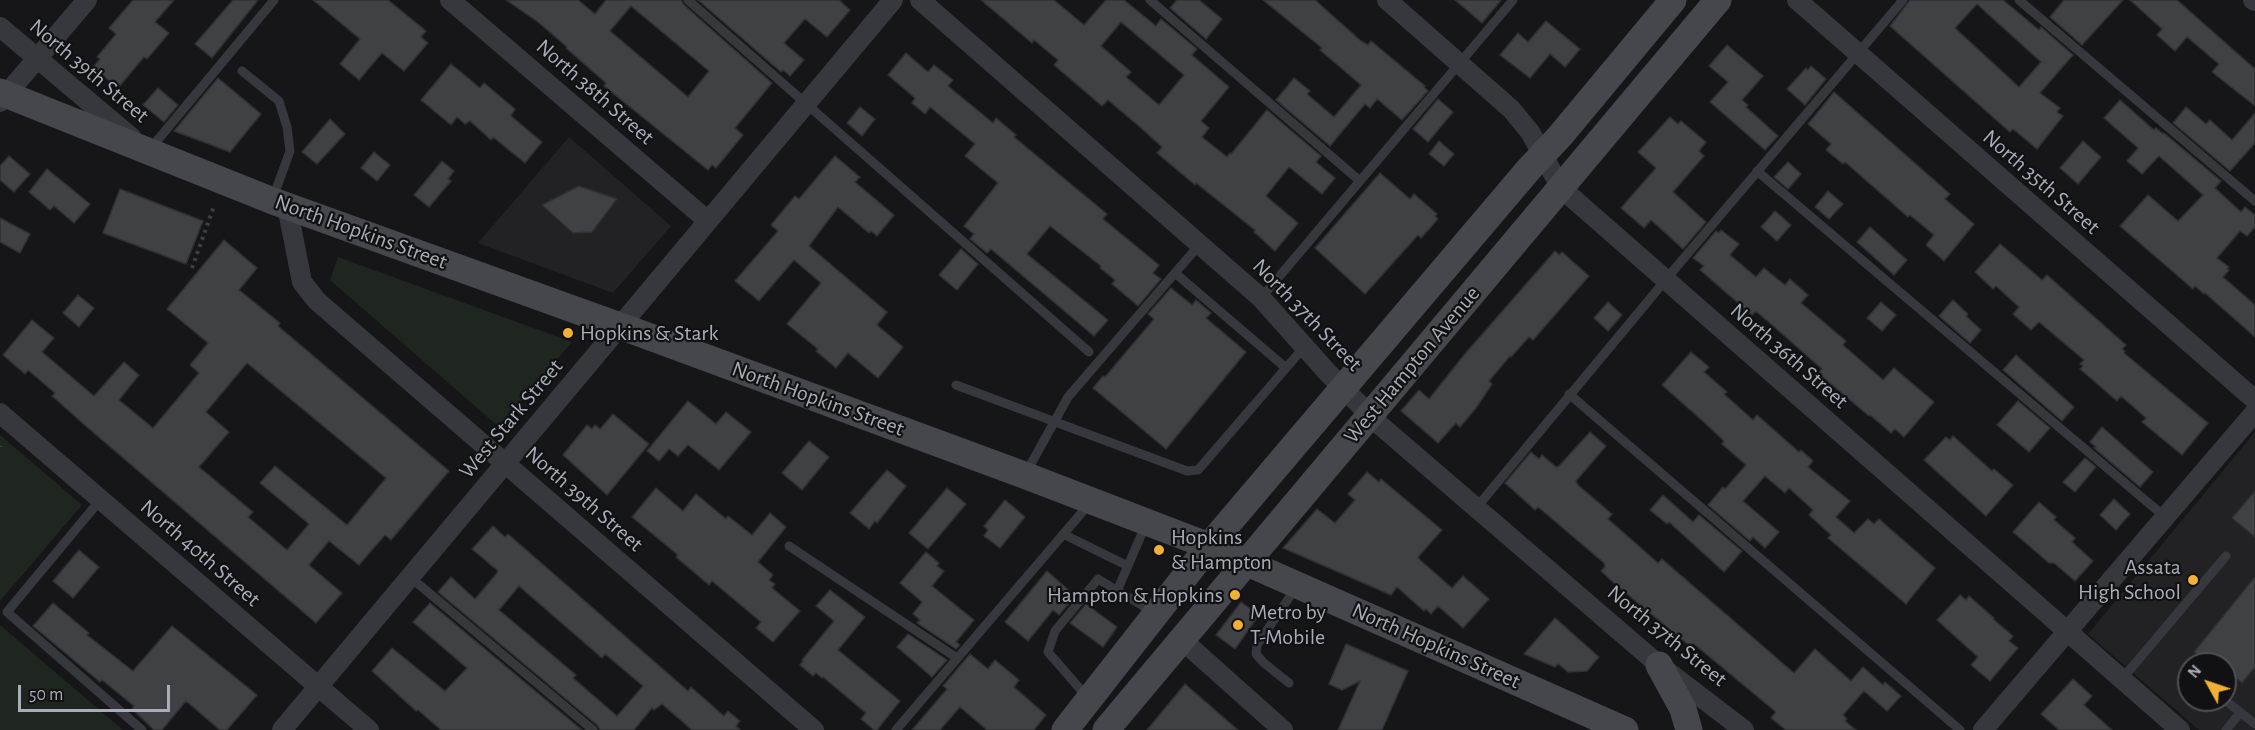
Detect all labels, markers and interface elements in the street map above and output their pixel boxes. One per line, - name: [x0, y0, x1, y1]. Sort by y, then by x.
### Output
- street label: North 39th Street: [24, 13, 154, 129]
- street label: North 38th Street: [531, 34, 659, 150]
- street label: North 35th Street: [1977, 124, 2105, 240]
- street label: North Hopkins Street: [271, 189, 451, 275]
- street label: North 37th Street: [1247, 253, 1367, 377]
- street label: West Hampton Avenue: [1338, 281, 1486, 449]
- street label: North 36th Street: [1725, 298, 1853, 414]
- place label: Hopkins & Stark: [580, 320, 718, 346]
- marker: Hopkins & Stark: [561, 326, 575, 340]
- street label: West Stark Street: [453, 354, 569, 484]
- street label: North Hopkins Street: [728, 356, 908, 442]
- street label: North 39th Street: [520, 441, 648, 557]
- street label: North 40th Street: [135, 494, 265, 612]
- place label: Hopkins & Hampton: [1171, 524, 1272, 576]
- marker: Hopkins & Hampton: [1152, 543, 1166, 557]
- place label: Assata High School: [2078, 554, 2181, 606]
- marker: Assata High School: [2186, 573, 2200, 587]
- street label: North 37th Street: [1602, 580, 1732, 692]
- place label: Hampton & Hopkins: [1047, 582, 1223, 608]
- marker: Hampton & Hopkins: [1228, 588, 1242, 602]
- street label: North Hopkins Street: [1348, 597, 1524, 695]
- place label: Metro by T-Mobile: [1250, 599, 1326, 650]
- marker: Metro by T-Mobile: [1231, 618, 1245, 632]
- north arrow: [2177, 652, 2237, 712]
- text: N: [2185, 662, 2204, 681]
- scale bar: [21, 673, 172, 711]
- text: 50 m: [29, 686, 63, 704]

